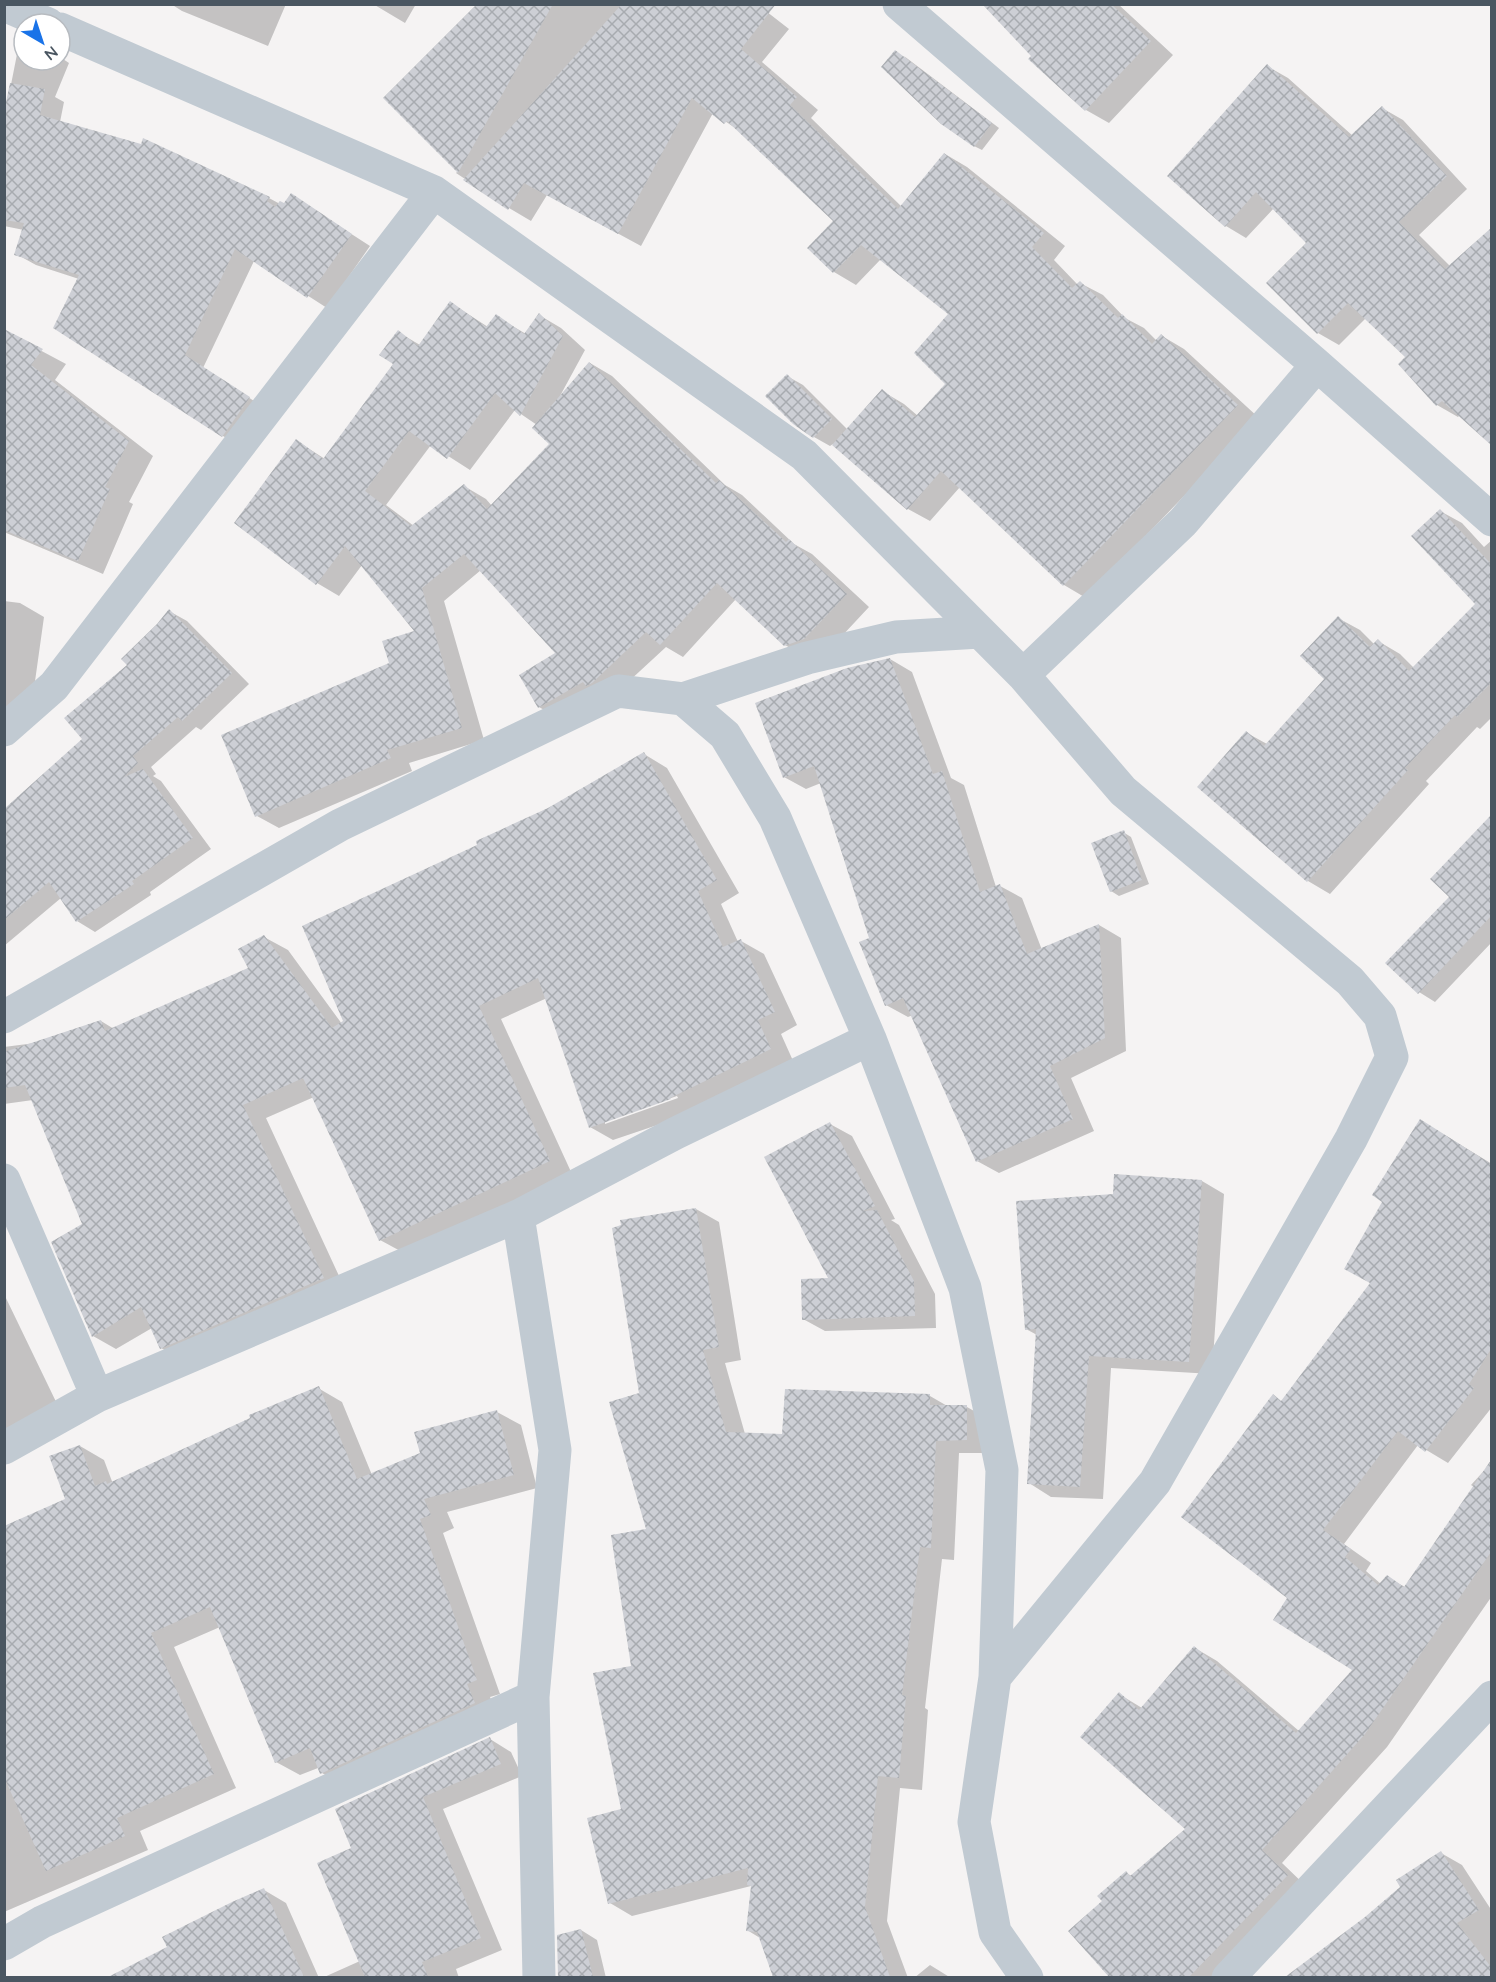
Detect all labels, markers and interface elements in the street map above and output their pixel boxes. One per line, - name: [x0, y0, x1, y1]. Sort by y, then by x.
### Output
- north arrow: [12, 12, 72, 72]
- text: N: [41, 42, 62, 65]

